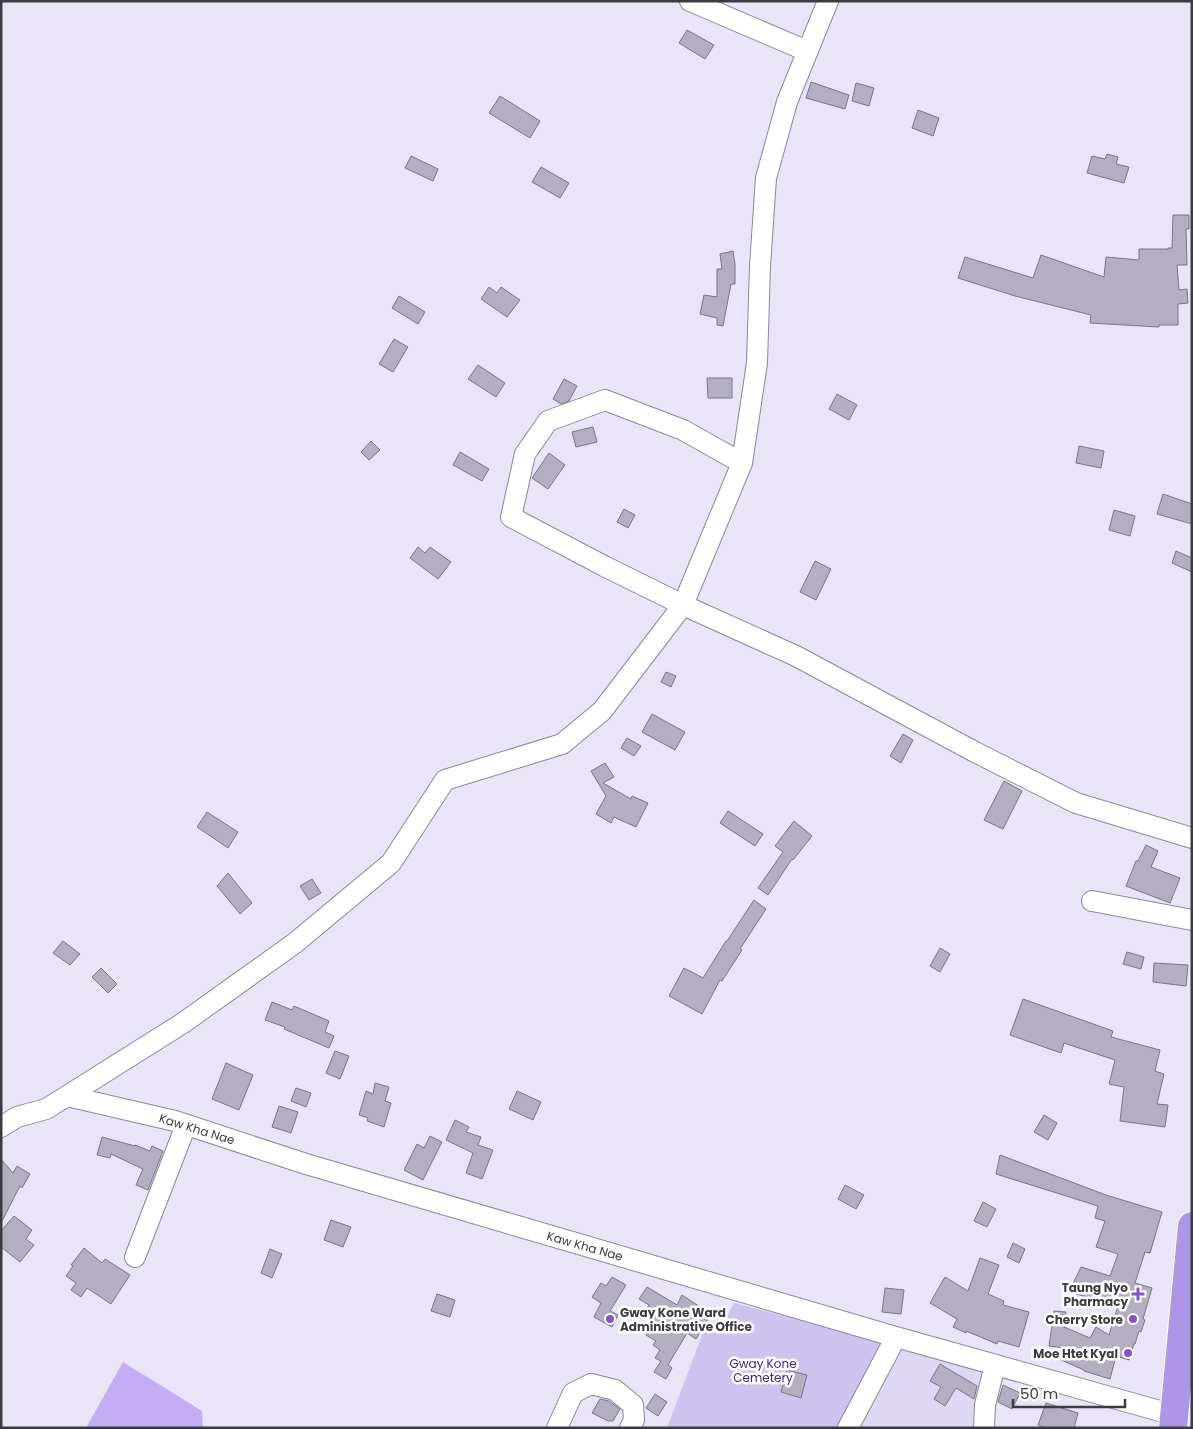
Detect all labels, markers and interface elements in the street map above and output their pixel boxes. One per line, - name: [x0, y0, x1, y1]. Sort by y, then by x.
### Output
- street label: Kaw Kha Nae: [157, 1109, 237, 1149]
- street label: Kaw Kha Nae: [545, 1227, 625, 1265]
- place label: Taung Nyo Pharmacy: [1062, 1279, 1128, 1310]
- marker: Taung Nyo Pharmacy: [1132, 1288, 1144, 1300]
- place label: Gway Kone Ward Administrative Office: [620, 1304, 752, 1335]
- place label: Cherry Store: [1046, 1311, 1124, 1328]
- marker: Gway Kone Ward Administrative Office: [604, 1313, 616, 1325]
- marker: Cherry Store: [1127, 1313, 1139, 1325]
- place label: Moe Htet Kyal: [1033, 1345, 1118, 1362]
- marker: Moe Htet Kyal: [1122, 1347, 1134, 1359]
- park label: Gway Kone Cemetery: [729, 1355, 797, 1386]
- scale bar: [1013, 1376, 1126, 1408]
- text: 50 m: [1020, 1383, 1058, 1404]

